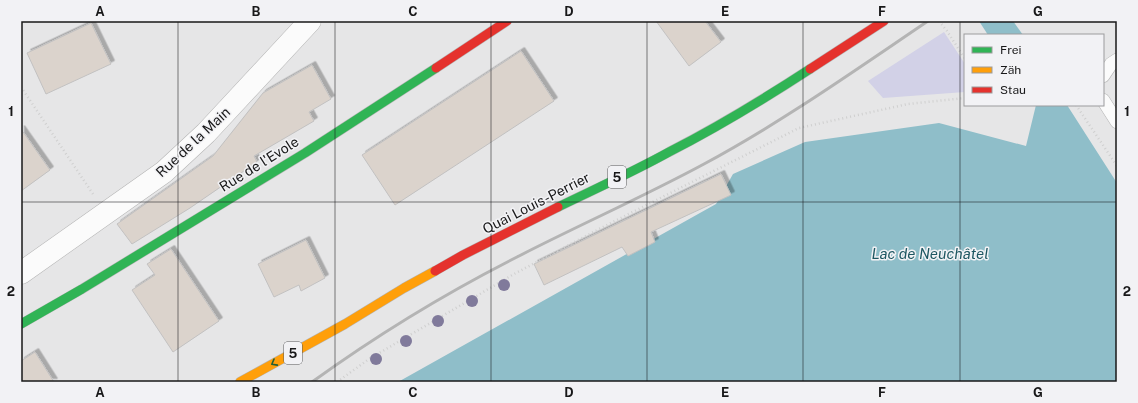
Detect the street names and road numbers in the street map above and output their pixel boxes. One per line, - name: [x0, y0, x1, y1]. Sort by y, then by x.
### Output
- street label: Rue de la Main: [153, 104, 233, 180]
- street label: Rue de l'Evole: [216, 133, 302, 195]
- road number: 5: [608, 166, 626, 188]
- street label: Quai Louis-Perrier: [480, 169, 592, 237]
- road number: 5: [284, 342, 302, 364]

